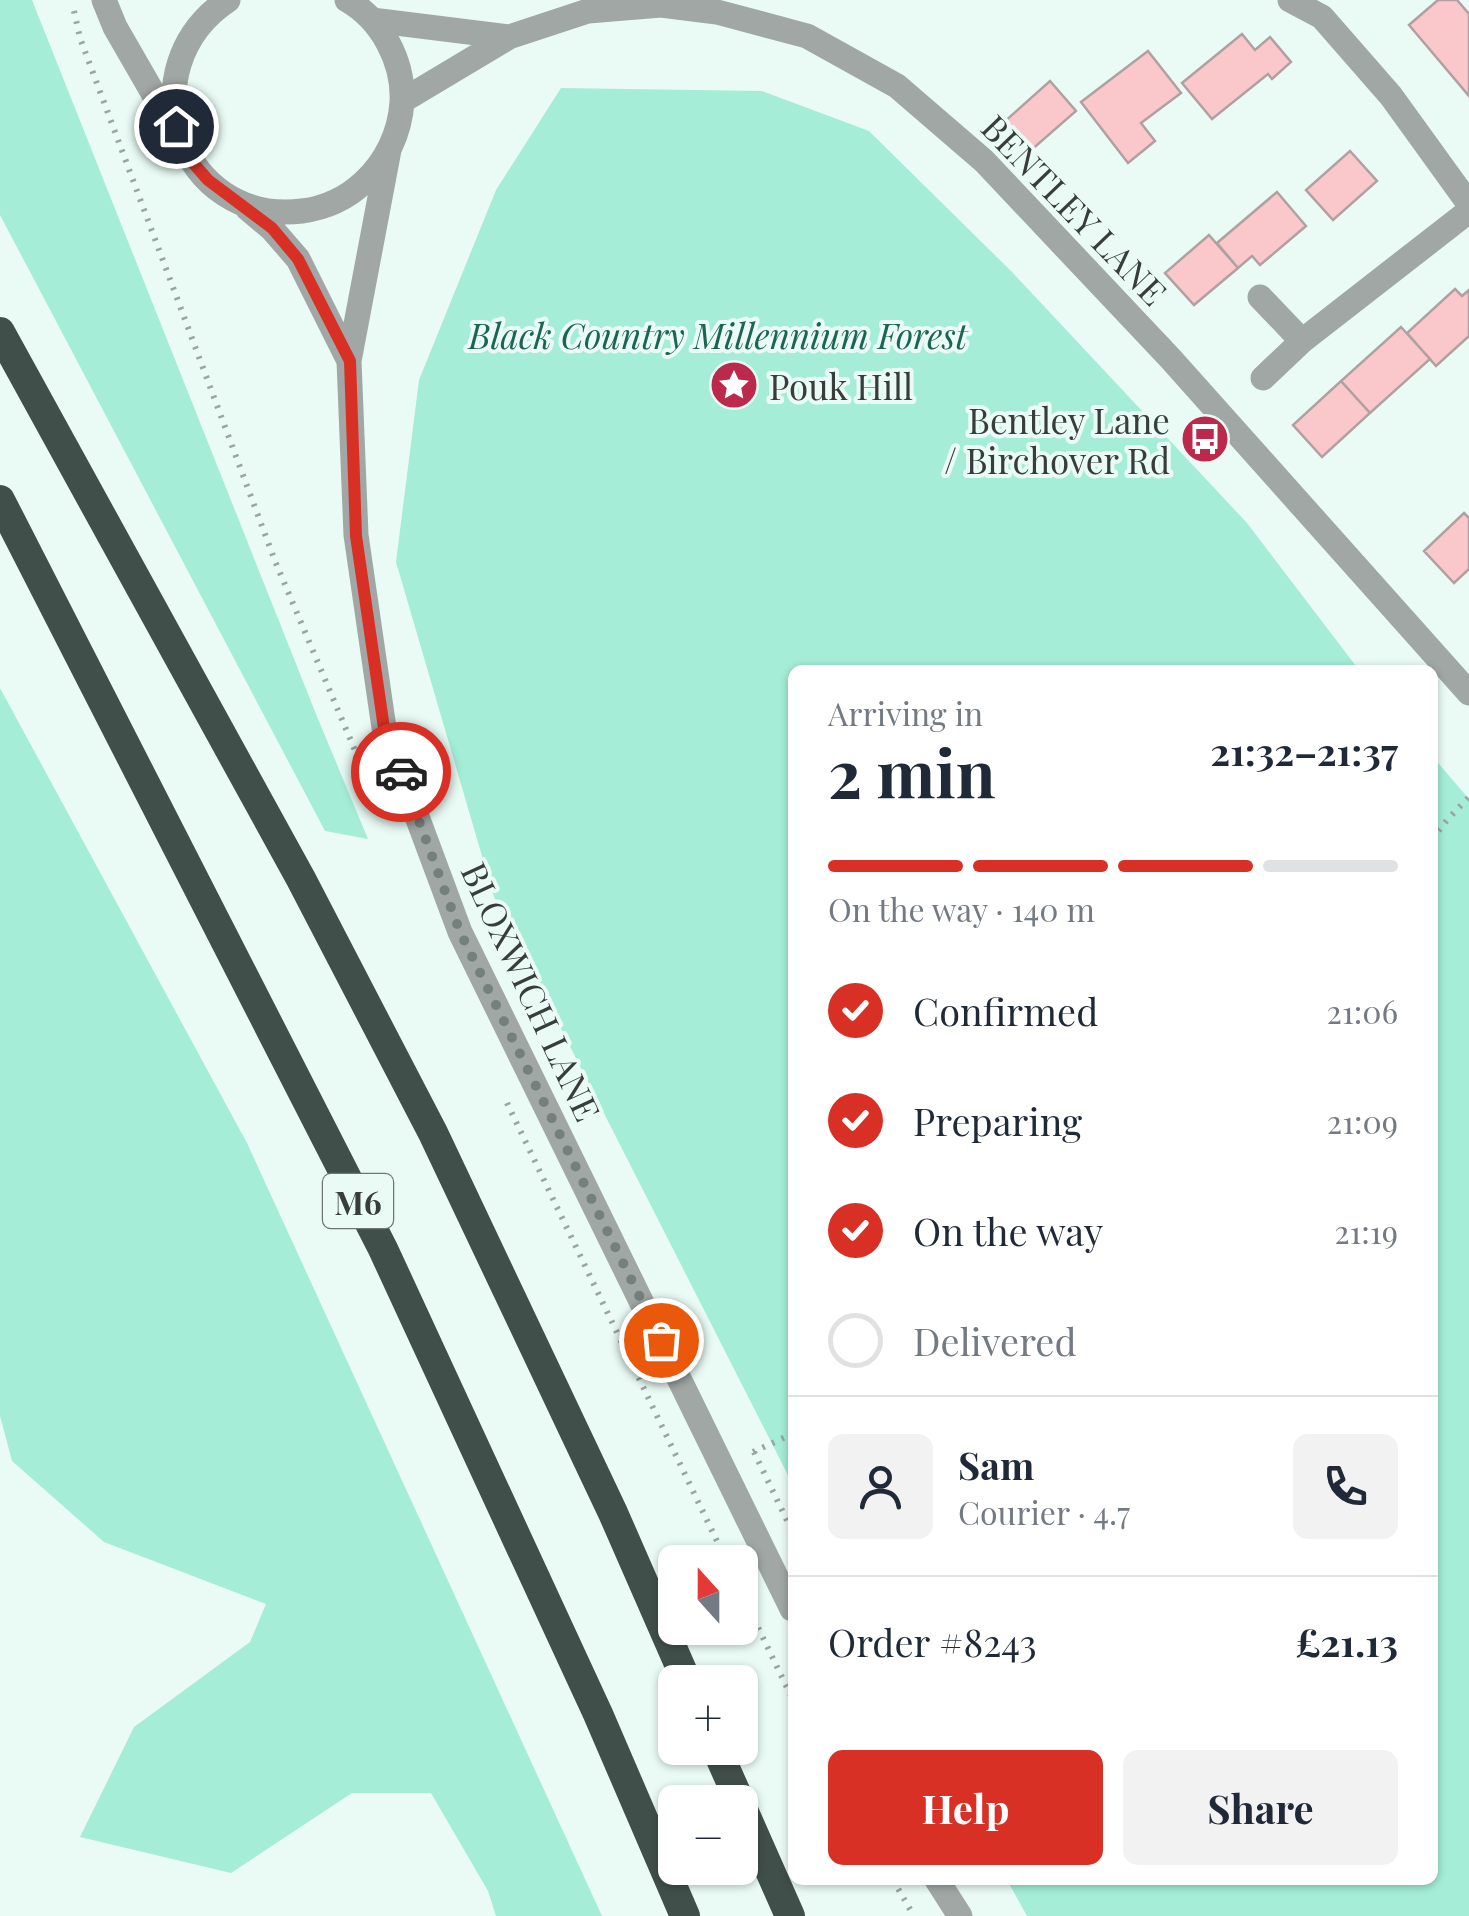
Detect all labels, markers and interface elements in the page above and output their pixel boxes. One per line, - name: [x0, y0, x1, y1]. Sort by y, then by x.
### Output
- pin: [134, 84, 219, 169]
- icon: home: [149, 99, 204, 154]
- street label: BENTLEY LANE: [972, 104, 1178, 314]
- park label: Black Country Millennium Forest: [467, 311, 970, 358]
- place icon: Pouk Hill: [708, 359, 760, 411]
- place label: Pouk Hill: [769, 362, 913, 409]
- place label: Bentley Lane / Birchover Rd: [944, 396, 1170, 483]
- bus stop icon: Bentley Lane / Birchover Rd: [1179, 413, 1231, 465]
- text: Arriving in: [828, 691, 983, 734]
- courier: [351, 722, 451, 822]
- text: 21:32–21:37: [1210, 725, 1398, 776]
- text: 2 min: [828, 728, 996, 814]
- icon: car: [374, 745, 429, 800]
- street label: BLOXWICH LANE: [452, 854, 612, 1128]
- text: On the way · 140 m: [828, 887, 1095, 930]
- icon: check: [828, 983, 883, 1038]
- text: Confirmed: [913, 985, 1098, 1036]
- text: 21:06: [1327, 989, 1398, 1032]
- icon: check: [828, 1093, 883, 1148]
- text: Preparing: [913, 1095, 1082, 1146]
- text: 21:09: [1327, 1099, 1398, 1142]
- road number: M6: [323, 1174, 393, 1228]
- icon: check: [828, 1203, 883, 1258]
- text: On the way: [913, 1205, 1103, 1256]
- text: 21:19: [1334, 1209, 1398, 1252]
- pin: [619, 1298, 704, 1383]
- icon: bag: [634, 1313, 689, 1368]
- text: Delivered: [913, 1315, 1077, 1366]
- button: person: [828, 1434, 933, 1539]
- button: phone: [1293, 1434, 1398, 1539]
- text: Sam: [958, 1439, 1034, 1490]
- text: Courier · 4.7: [958, 1490, 1130, 1533]
- north arrow: [658, 1545, 758, 1645]
- map controls: [658, 1545, 758, 1885]
- text: Order #8243: [828, 1616, 1037, 1667]
- text: £21.13: [1295, 1616, 1398, 1667]
- button: +: [658, 1665, 758, 1765]
- button: Help: [828, 1750, 1103, 1865]
- button: Share: [1123, 1750, 1398, 1865]
- button: −: [658, 1785, 758, 1885]

